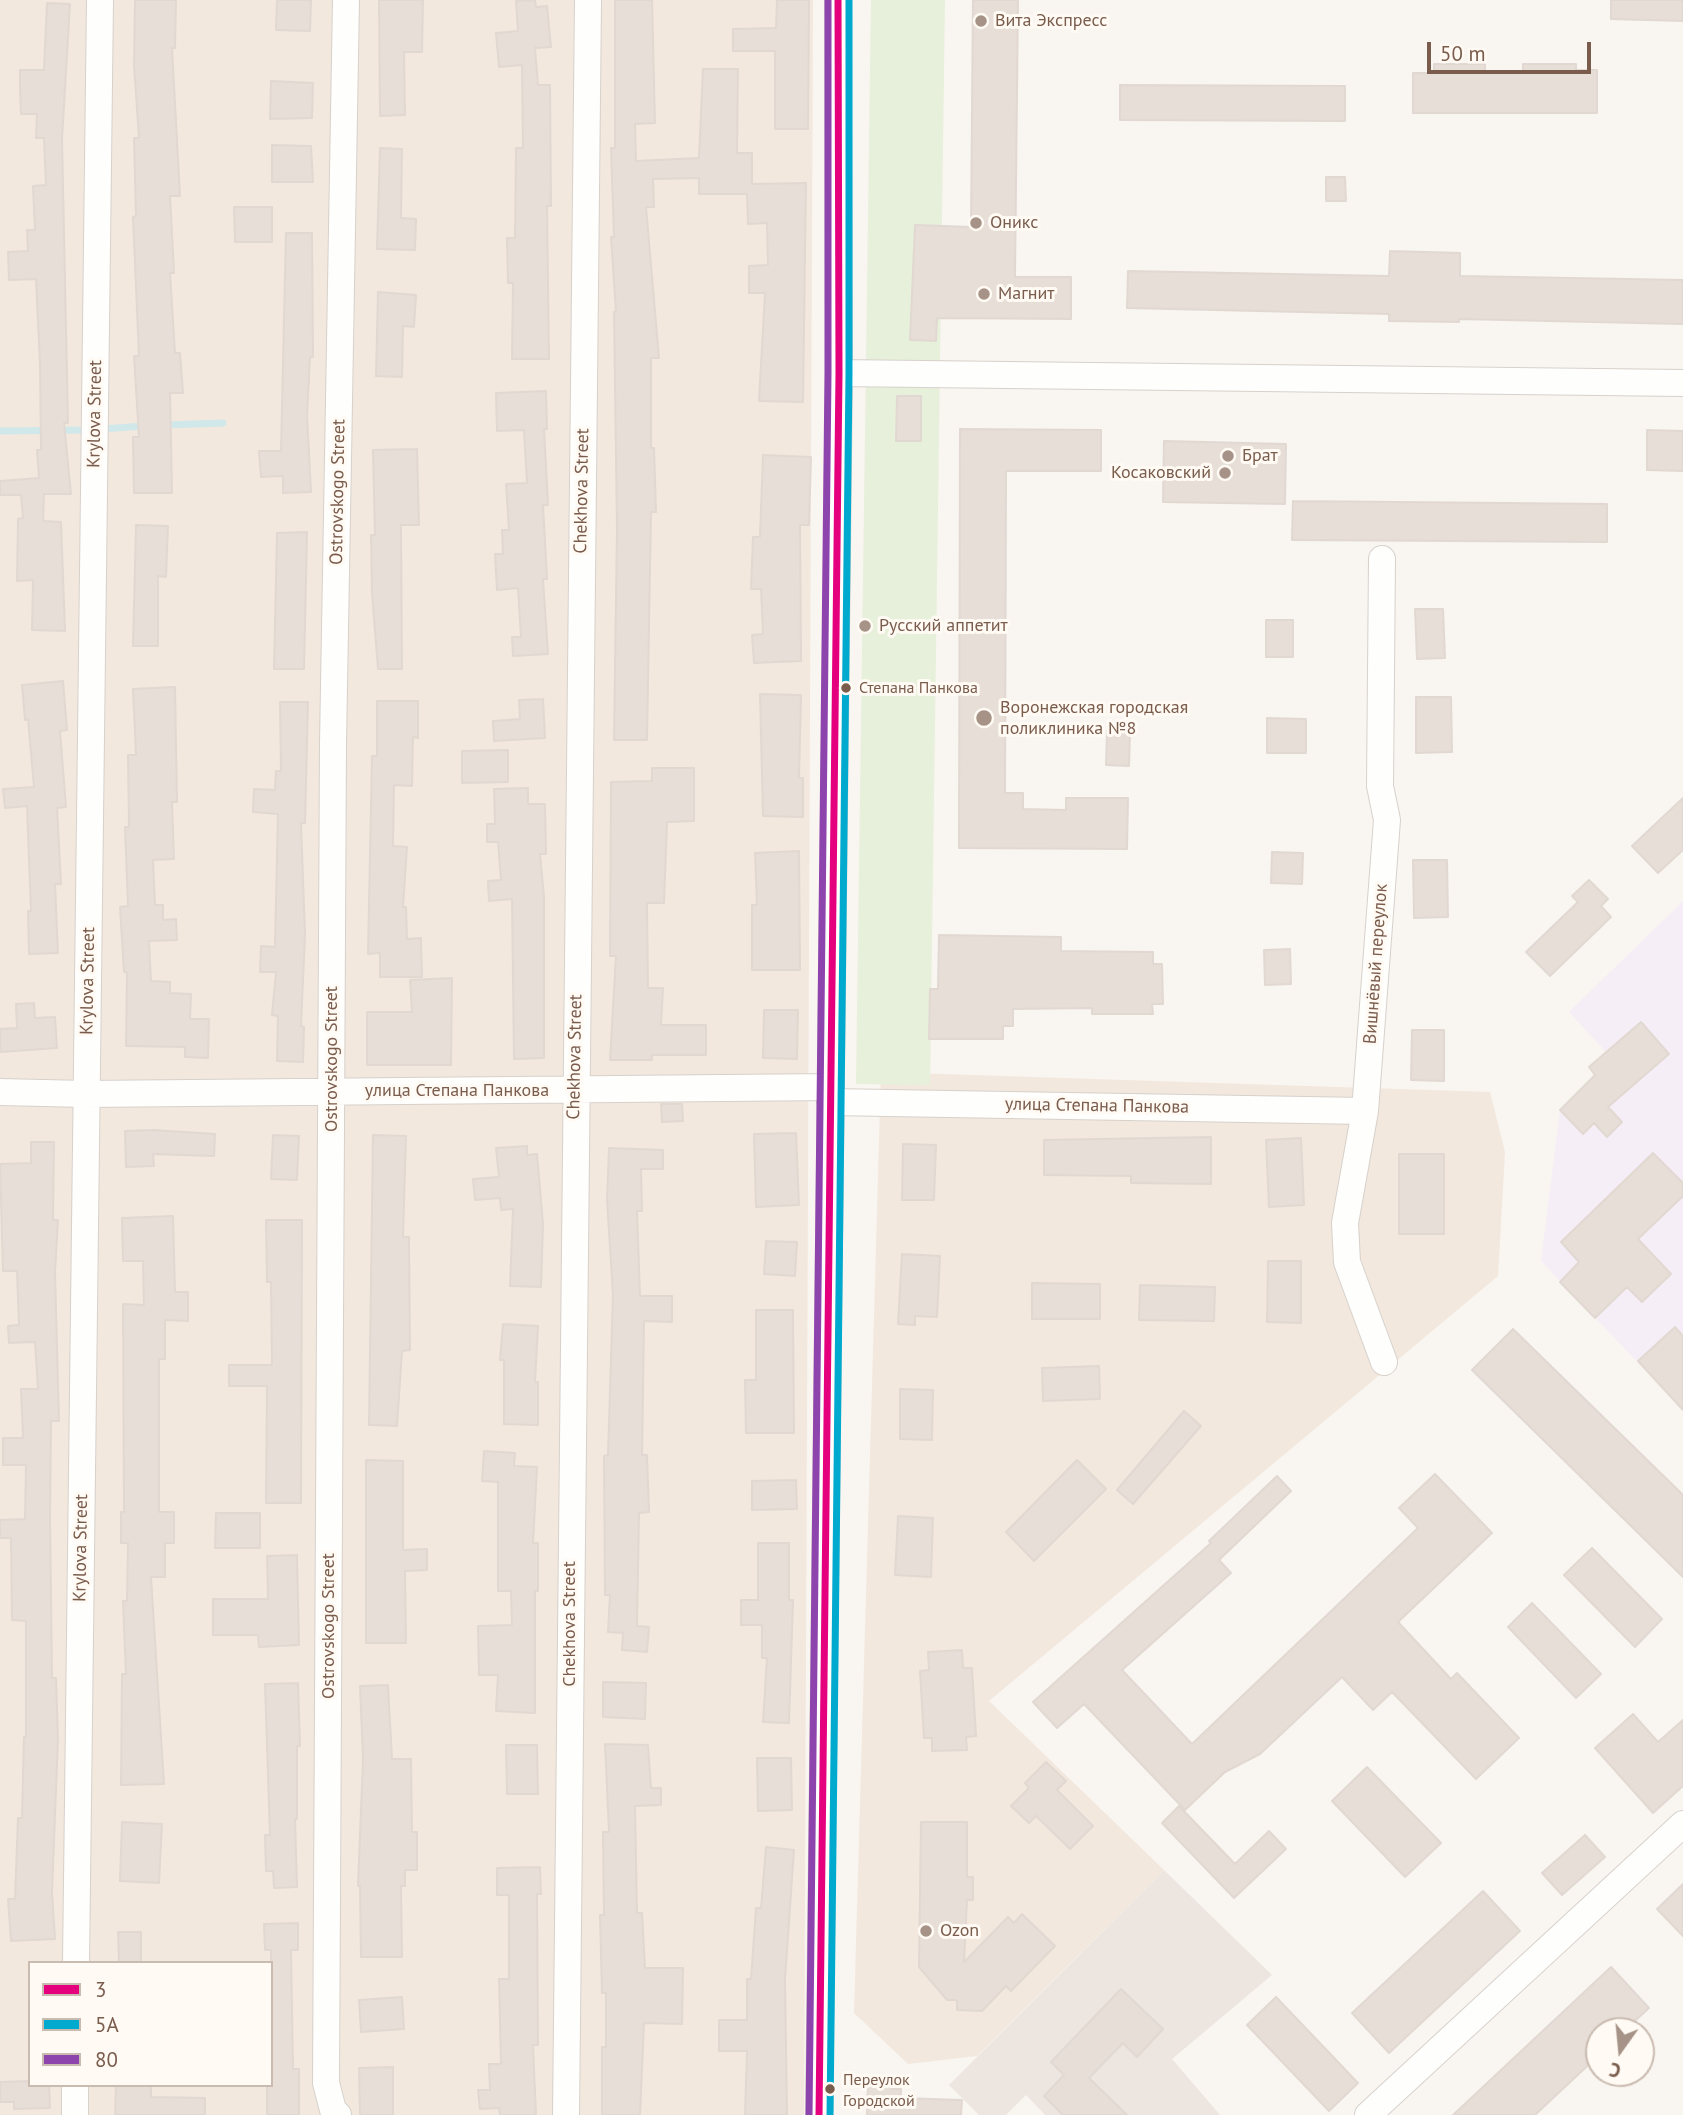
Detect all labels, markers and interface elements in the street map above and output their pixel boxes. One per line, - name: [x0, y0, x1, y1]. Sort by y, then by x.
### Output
- place label: Вита Экспресс: [995, 10, 1107, 32]
- marker: Вита Экспресс: [973, 13, 989, 29]
- scale bar: [1431, 28, 1596, 72]
- text: 50 m: [1440, 40, 1486, 67]
- place label: Оникс: [990, 212, 1038, 234]
- marker: Оникс: [968, 215, 984, 231]
- place label: Магнит: [998, 283, 1055, 305]
- marker: Магнит: [976, 286, 992, 302]
- street label: Krylova Street: [83, 360, 107, 468]
- street label: Ostrovskogo Street: [326, 419, 350, 565]
- street label: Chekhova Street: [570, 428, 594, 554]
- place label: Брат: [1242, 445, 1278, 467]
- marker: Брат: [1220, 448, 1236, 464]
- place label: Косаковский: [1111, 462, 1211, 484]
- marker: Косаковский: [1217, 465, 1233, 481]
- place label: Русский аппетит: [879, 615, 1008, 637]
- marker: Русский аппетит: [857, 618, 873, 634]
- place label: Степана Панкова: [859, 678, 978, 698]
- marker: Степана Панкова: [839, 681, 853, 695]
- place label: Воронежская городская поликлиника №8: [1000, 697, 1188, 740]
- marker: Воронежская городская поликлиника №8: [974, 708, 994, 728]
- street label: Вишнёвый переулок: [1360, 883, 1392, 1045]
- street label: Krylova Street: [76, 927, 100, 1035]
- street label: Ostrovskogo Street: [321, 986, 343, 1132]
- street label: Chekhova Street: [563, 994, 587, 1120]
- street label: улица Степана Панкова: [365, 1080, 549, 1102]
- street label: улица Степана Панкова: [1005, 1094, 1189, 1118]
- street label: Krylova Street: [69, 1494, 93, 1602]
- street label: Ostrovskogo Street: [318, 1553, 340, 1699]
- street label: Chekhova Street: [559, 1561, 581, 1687]
- place label: Ozon: [940, 1920, 979, 1942]
- marker: Ozon: [918, 1923, 934, 1939]
- legend: [28, 1961, 273, 2087]
- text: 3: [95, 1976, 106, 2003]
- text: 5А: [95, 2011, 119, 2038]
- north arrow: [1585, 2017, 1655, 2087]
- text: 80: [95, 2046, 118, 2073]
- text: С: [1607, 2057, 1623, 2083]
- place label: Переулок Городской: [843, 2070, 915, 2108]
- marker: Переулок Городской: [823, 2082, 837, 2096]

